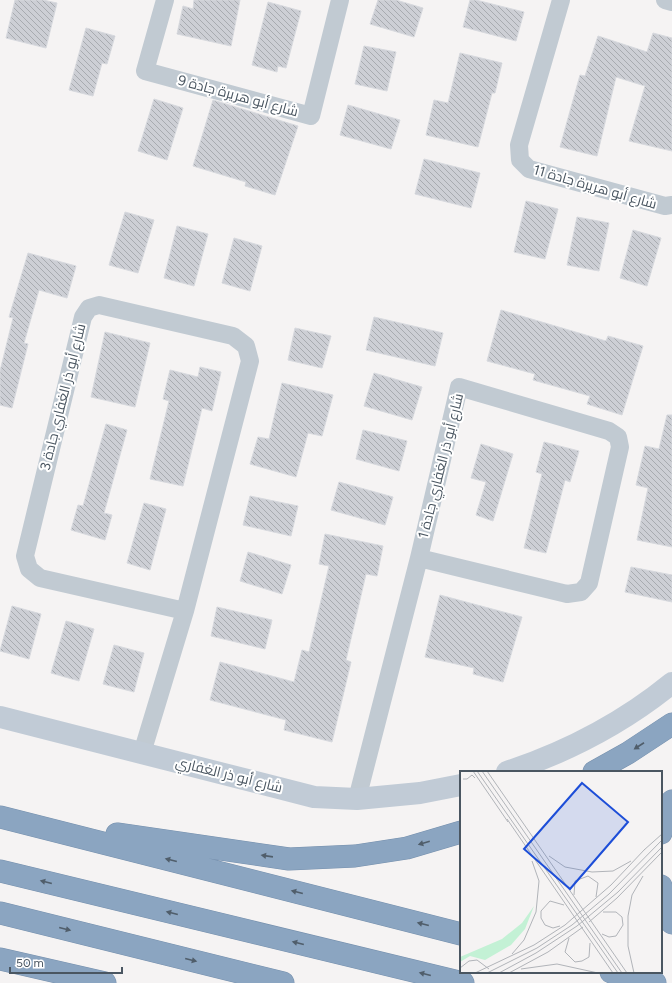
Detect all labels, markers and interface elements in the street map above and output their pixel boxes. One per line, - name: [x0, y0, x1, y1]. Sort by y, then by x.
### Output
- street label: شارع أبو هريرة جادة 9: [176, 71, 300, 120]
- street label: شارع أبو هريرة جادة 11: [531, 160, 659, 213]
- street label: شارع أبو ذر الغفاري جادة 3: [36, 322, 92, 473]
- street label: شارع أبو ذر الغفاري جادة 1: [414, 391, 470, 541]
- one-way arrow: [634, 742, 644, 750]
- street label: شارع أبو ذر الغفاري: [173, 753, 284, 799]
- inset map: [460, 771, 662, 973]
- one-way arrow: [417, 840, 429, 846]
- one-way arrow: [261, 853, 273, 859]
- one-way arrow: [165, 857, 177, 863]
- one-way arrow: [39, 879, 51, 885]
- one-way arrow: [291, 889, 303, 895]
- one-way arrow: [166, 909, 178, 915]
- one-way arrow: [417, 921, 429, 927]
- one-way arrow: [59, 926, 71, 932]
- one-way arrow: [292, 940, 305, 946]
- scale bar: [10, 949, 122, 975]
- text: 50 m: [16, 956, 44, 970]
- one-way arrow: [185, 957, 197, 963]
- one-way arrow: [419, 970, 431, 976]

